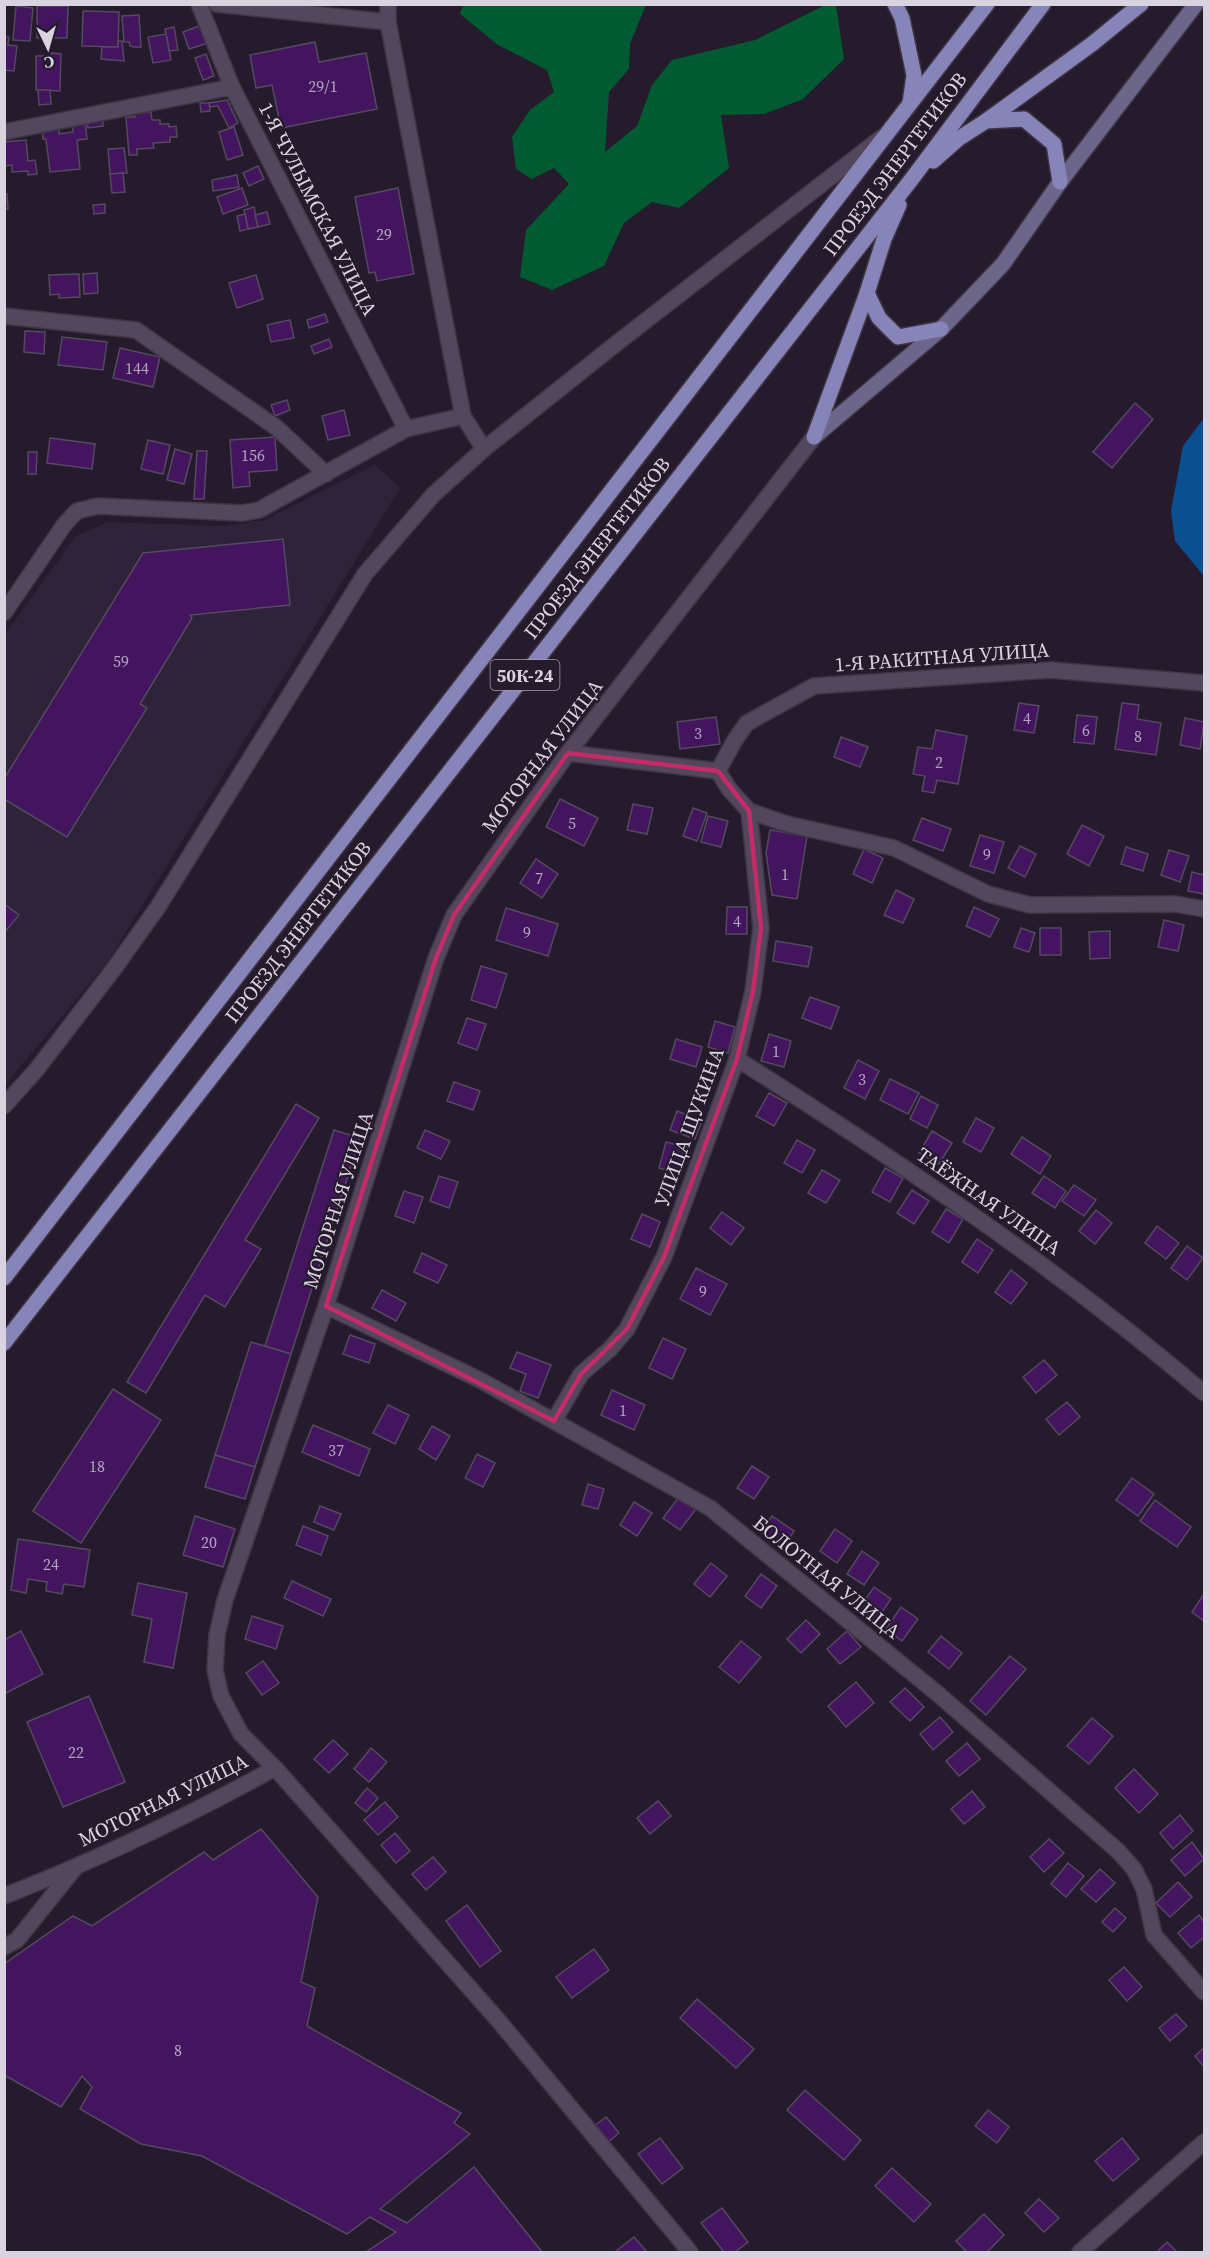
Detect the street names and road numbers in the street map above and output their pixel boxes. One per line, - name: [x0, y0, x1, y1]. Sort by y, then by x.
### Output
- street label: ПРОЕЗД ЭНЕРГЕТИКОВ: [817, 66, 973, 262]
- street label: 1-Я ЧУЛЫМСКАЯ УЛИЦА: [252, 98, 384, 321]
- street label: ПРОЕЗД ЭНЕРГЕТИКОВ: [517, 451, 677, 645]
- street label: 1-Я РАКИТНАЯ УЛИЦА: [834, 635, 1051, 678]
- road number: 50К-24: [490, 660, 560, 690]
- street label: МОТОРНАЯ УЛИЦА: [475, 673, 609, 838]
- street label: ПРОЕЗД ЭНЕРГЕТИКОВ: [218, 835, 378, 1029]
- street label: УЛИЦА ЩУКИНА: [647, 1043, 731, 1210]
- street label: МОТОРНАЯ УЛИЦА: [296, 1107, 380, 1292]
- street label: ТАЁЖНАЯ УЛИЦА: [911, 1141, 1068, 1262]
- street label: БОЛОТНАЯ УЛИЦА: [747, 1509, 907, 1646]
- street label: МОТОРНАЯ УЛИЦА: [74, 1746, 253, 1853]

